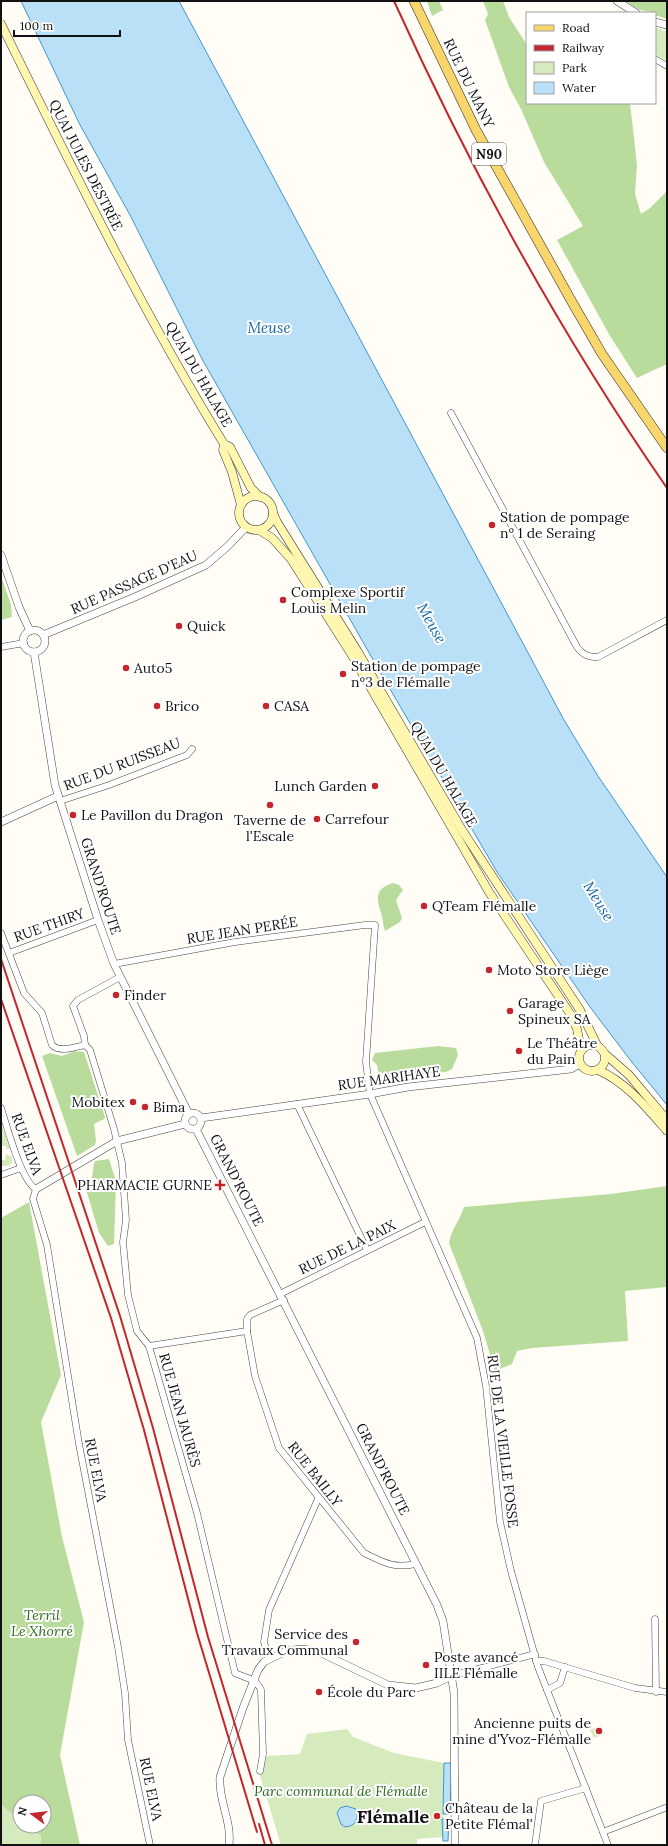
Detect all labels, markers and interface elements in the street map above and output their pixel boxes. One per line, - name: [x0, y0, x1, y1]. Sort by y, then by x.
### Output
- scale bar: [14, 12, 120, 38]
- legend: [526, 12, 656, 104]
- text: 100 m: [20, 18, 53, 33]
- text: Road: [562, 20, 590, 35]
- street label: RUE DU MANY: [440, 35, 499, 132]
- text: Railway: [562, 40, 605, 55]
- text: Park: [562, 60, 588, 75]
- text: Water: [562, 80, 597, 95]
- street label: QUAI JULES DESTRÉE: [45, 96, 127, 234]
- road number: N90: [472, 143, 506, 165]
- street label: QUAI DU HALAGE: [161, 318, 237, 430]
- water label: Meuse: [247, 318, 291, 337]
- place label: Station de pompage n° 1 de Seraing: [500, 508, 630, 542]
- marker: Station de pompage n° 1 de Seraing: [487, 520, 497, 530]
- street label: RUE PASSAGE D'EAU: [68, 546, 201, 618]
- place label: Complexe Sportif Louis Melin: [291, 583, 406, 617]
- marker: Complexe Sportif Louis Melin: [278, 595, 288, 605]
- water label: Meuse: [413, 600, 451, 646]
- place label: Quick: [187, 617, 226, 635]
- marker: Quick: [174, 621, 184, 631]
- place label: Station de pompage n°3 de Flémalle: [351, 657, 481, 691]
- place label: Auto5: [133, 659, 172, 677]
- marker: Auto5: [121, 663, 131, 673]
- marker: Station de pompage n°3 de Flémalle: [338, 669, 348, 679]
- place label: Brico: [165, 697, 199, 715]
- place label: CASA: [274, 697, 309, 715]
- marker: Brico: [152, 701, 162, 711]
- marker: CASA: [261, 701, 271, 711]
- street label: QUAI DU HALAGE: [406, 718, 482, 830]
- street label: RUE DU RUISSEAU: [61, 733, 183, 795]
- place label: Lunch Garden: [274, 777, 368, 795]
- marker: Lunch Garden: [370, 781, 380, 791]
- marker: Taverne de l'Escale: [265, 800, 275, 810]
- place label: Le Pavillon du Dragon: [81, 806, 224, 824]
- marker: Le Pavillon du Dragon: [68, 810, 78, 820]
- place label: Carrefour: [325, 810, 389, 828]
- place label: Taverne de l'Escale: [234, 811, 306, 845]
- marker: Carrefour: [312, 814, 322, 824]
- street label: GRAND'ROUTE: [77, 835, 125, 937]
- water label: Meuse: [580, 878, 618, 924]
- place label: QTeam Flémalle: [432, 897, 537, 915]
- marker: QTeam Flémalle: [419, 901, 429, 911]
- street label: RUE THIRY: [11, 904, 88, 946]
- street label: RUE JEAN PERÉE: [185, 912, 299, 948]
- place label: Moto Store Liège: [497, 961, 609, 979]
- marker: Moto Store Liège: [484, 965, 494, 975]
- place label: Finder: [124, 986, 166, 1004]
- marker: Finder: [111, 990, 121, 1000]
- place label: Garage Spineux SA: [518, 994, 591, 1028]
- marker: Garage Spineux SA: [505, 1006, 515, 1016]
- place label: Le Théâtre du Pain: [527, 1034, 598, 1068]
- marker: Le Théâtre du Pain: [514, 1046, 524, 1056]
- street label: RUE MARIHAYE: [336, 1062, 442, 1094]
- place label: Mobitex: [71, 1093, 126, 1111]
- marker: Mobitex: [128, 1097, 138, 1107]
- place label: Bima: [153, 1098, 185, 1116]
- marker: Bima: [140, 1102, 150, 1112]
- street label: RUE ELVA: [7, 1111, 47, 1178]
- street label: GRAND'ROUTE: [206, 1131, 268, 1229]
- place label: PHARMACIE GURNE: [77, 1176, 212, 1194]
- marker: PHARMACIE GURNE: [215, 1180, 225, 1190]
- street label: RUE DE LA PAIX: [296, 1215, 399, 1278]
- street label: RUE JEAN JAURÈS: [155, 1351, 205, 1469]
- street label: RUE DE LA VIEILLE FOSSE: [483, 1353, 523, 1529]
- street label: GRAND'ROUTE: [352, 1420, 414, 1518]
- street label: RUE ELVA: [81, 1437, 111, 1504]
- street label: RUE BAILLY: [284, 1438, 347, 1511]
- park label: Terril Le Xhorré: [11, 1606, 73, 1640]
- place label: Service des Travaux Communal: [222, 1625, 348, 1659]
- marker: Service des Travaux Communal: [351, 1637, 361, 1647]
- place label: Poste avancé IILE Flémalle: [434, 1648, 519, 1682]
- marker: Poste avancé IILE Flémalle: [421, 1660, 431, 1670]
- place label: École du Parc: [327, 1683, 416, 1701]
- marker: École du Parc: [314, 1687, 324, 1697]
- place label: Ancienne puits de mine d'Yvoz-Flémalle: [452, 1714, 591, 1748]
- marker: Ancienne puits de mine d'Yvoz-Flémalle: [594, 1726, 604, 1736]
- street label: RUE ELVA: [135, 1755, 167, 1823]
- park label: Parc communal de Flémalle: [254, 1782, 428, 1800]
- north arrow: [12, 1794, 52, 1834]
- place label: Château de la Petite Flémal': [445, 1799, 533, 1833]
- text: N: [14, 1805, 30, 1817]
- district label: Flémalle: [357, 1805, 430, 1828]
- marker: Château de la Petite Flémal': [432, 1811, 442, 1821]

